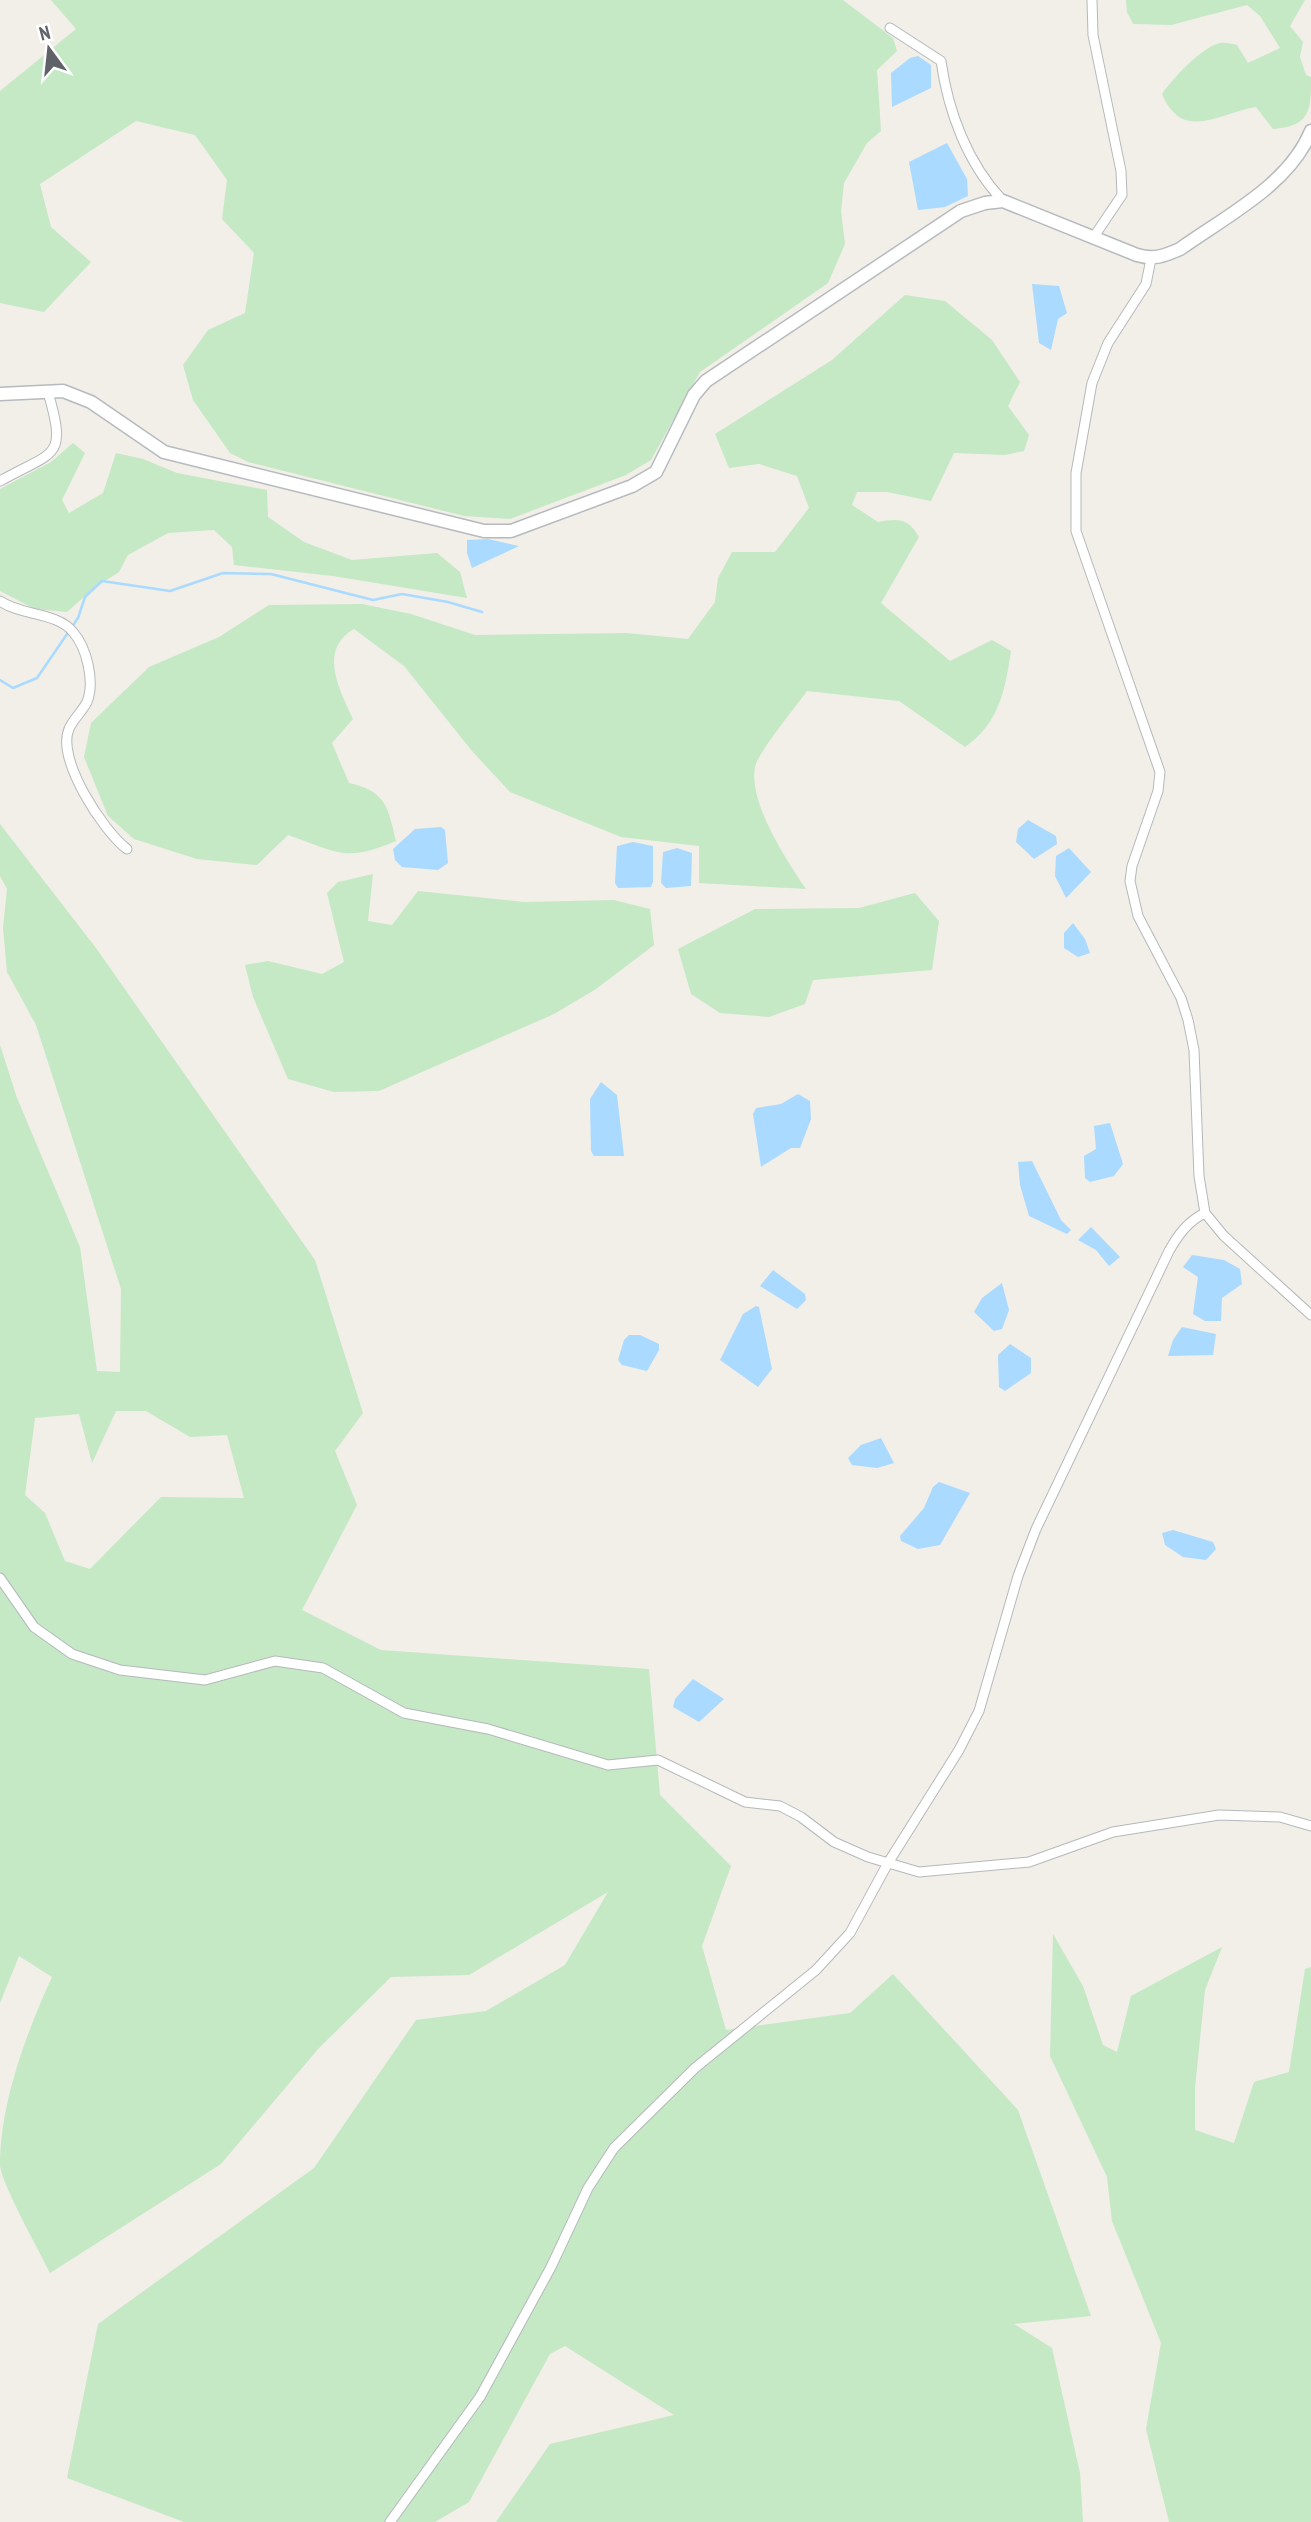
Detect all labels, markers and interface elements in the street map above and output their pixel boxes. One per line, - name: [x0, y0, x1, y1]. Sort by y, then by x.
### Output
- north arrow: [14, 14, 84, 84]
- text: N: [37, 20, 53, 45]

